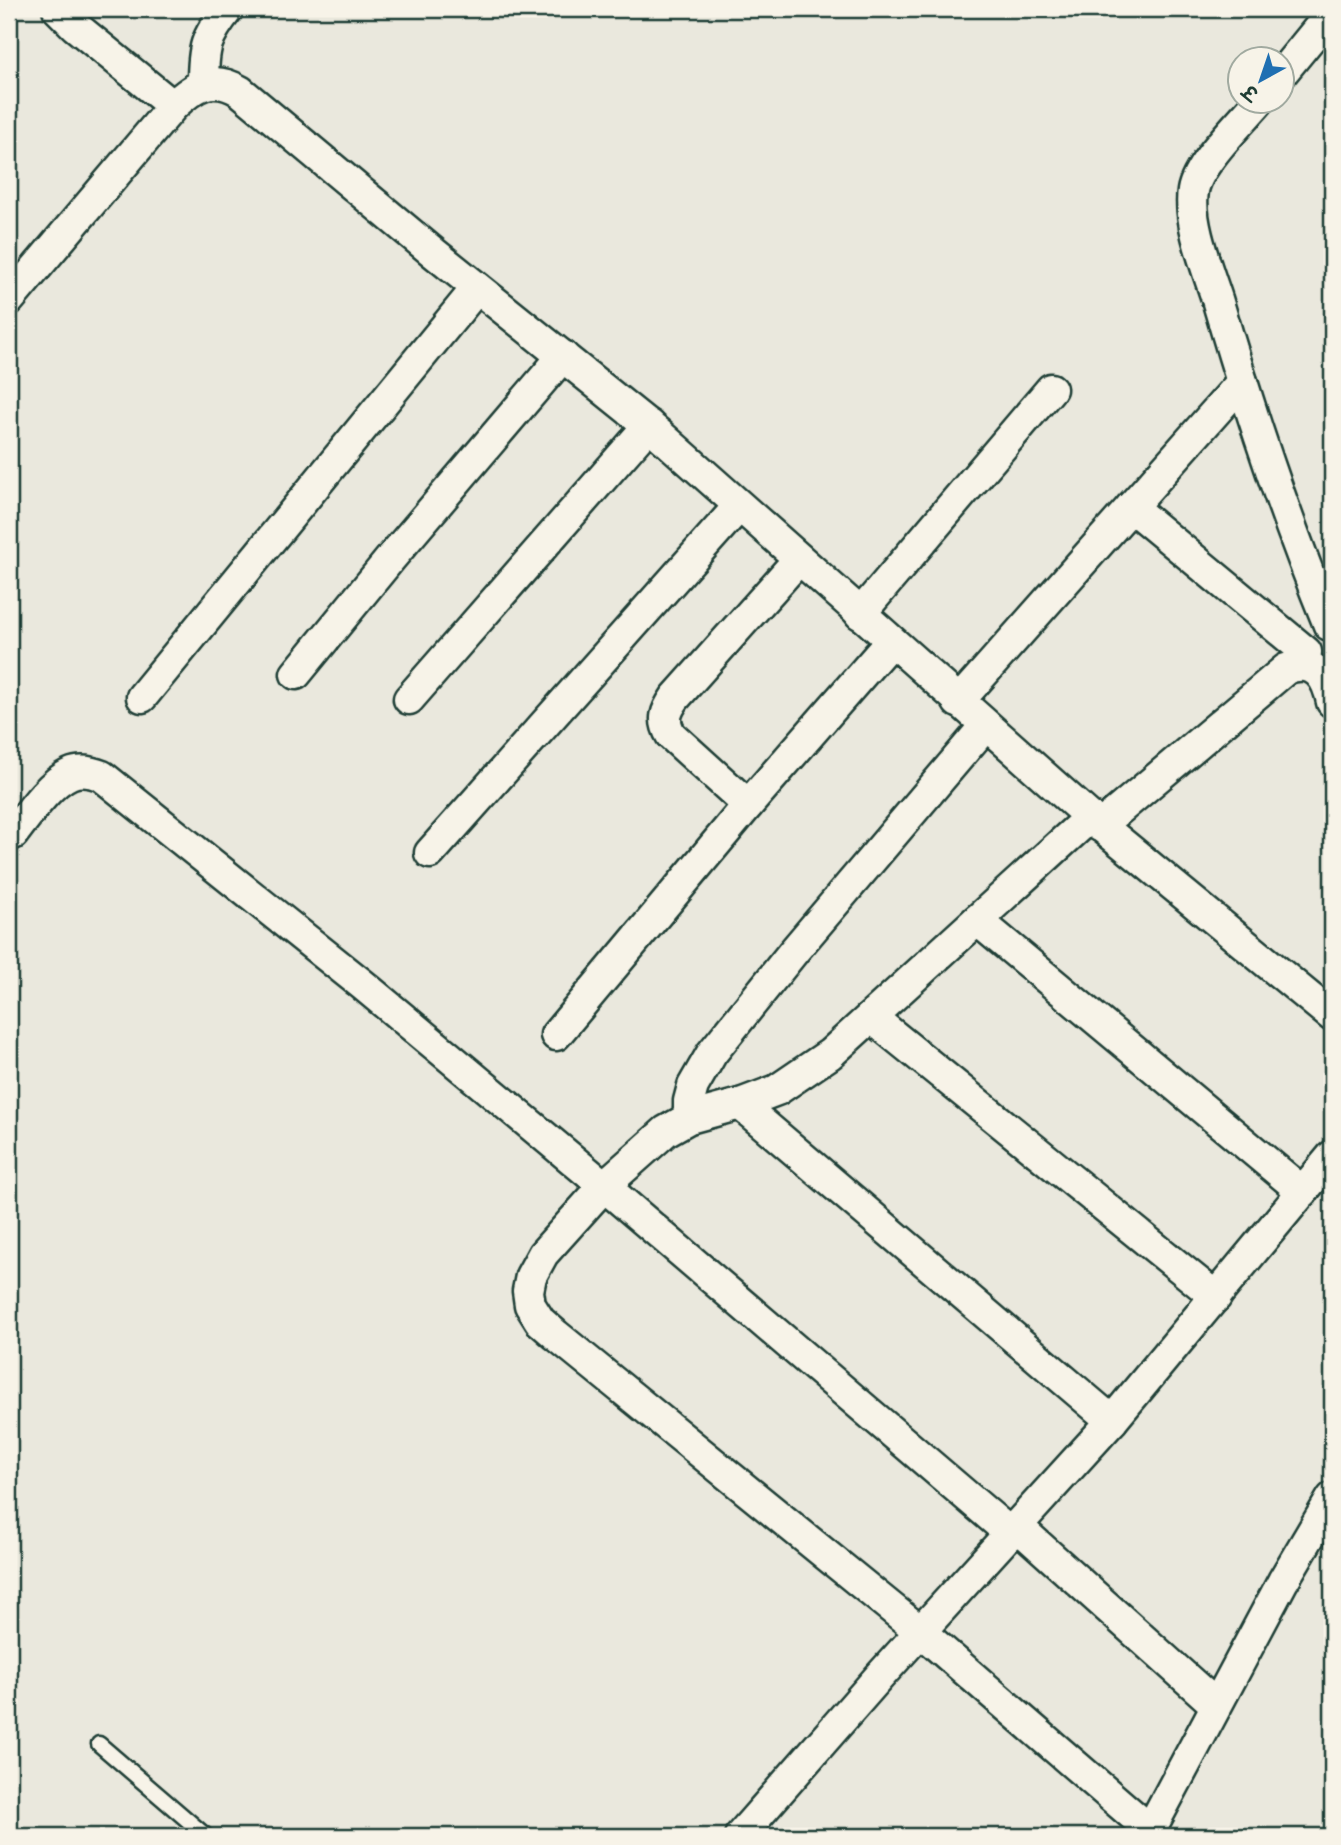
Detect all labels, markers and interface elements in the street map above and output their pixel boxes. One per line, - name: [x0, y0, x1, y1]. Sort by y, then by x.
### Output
- north arrow: [1226, 46, 1296, 116]
- text: उ: [1236, 75, 1267, 107]

